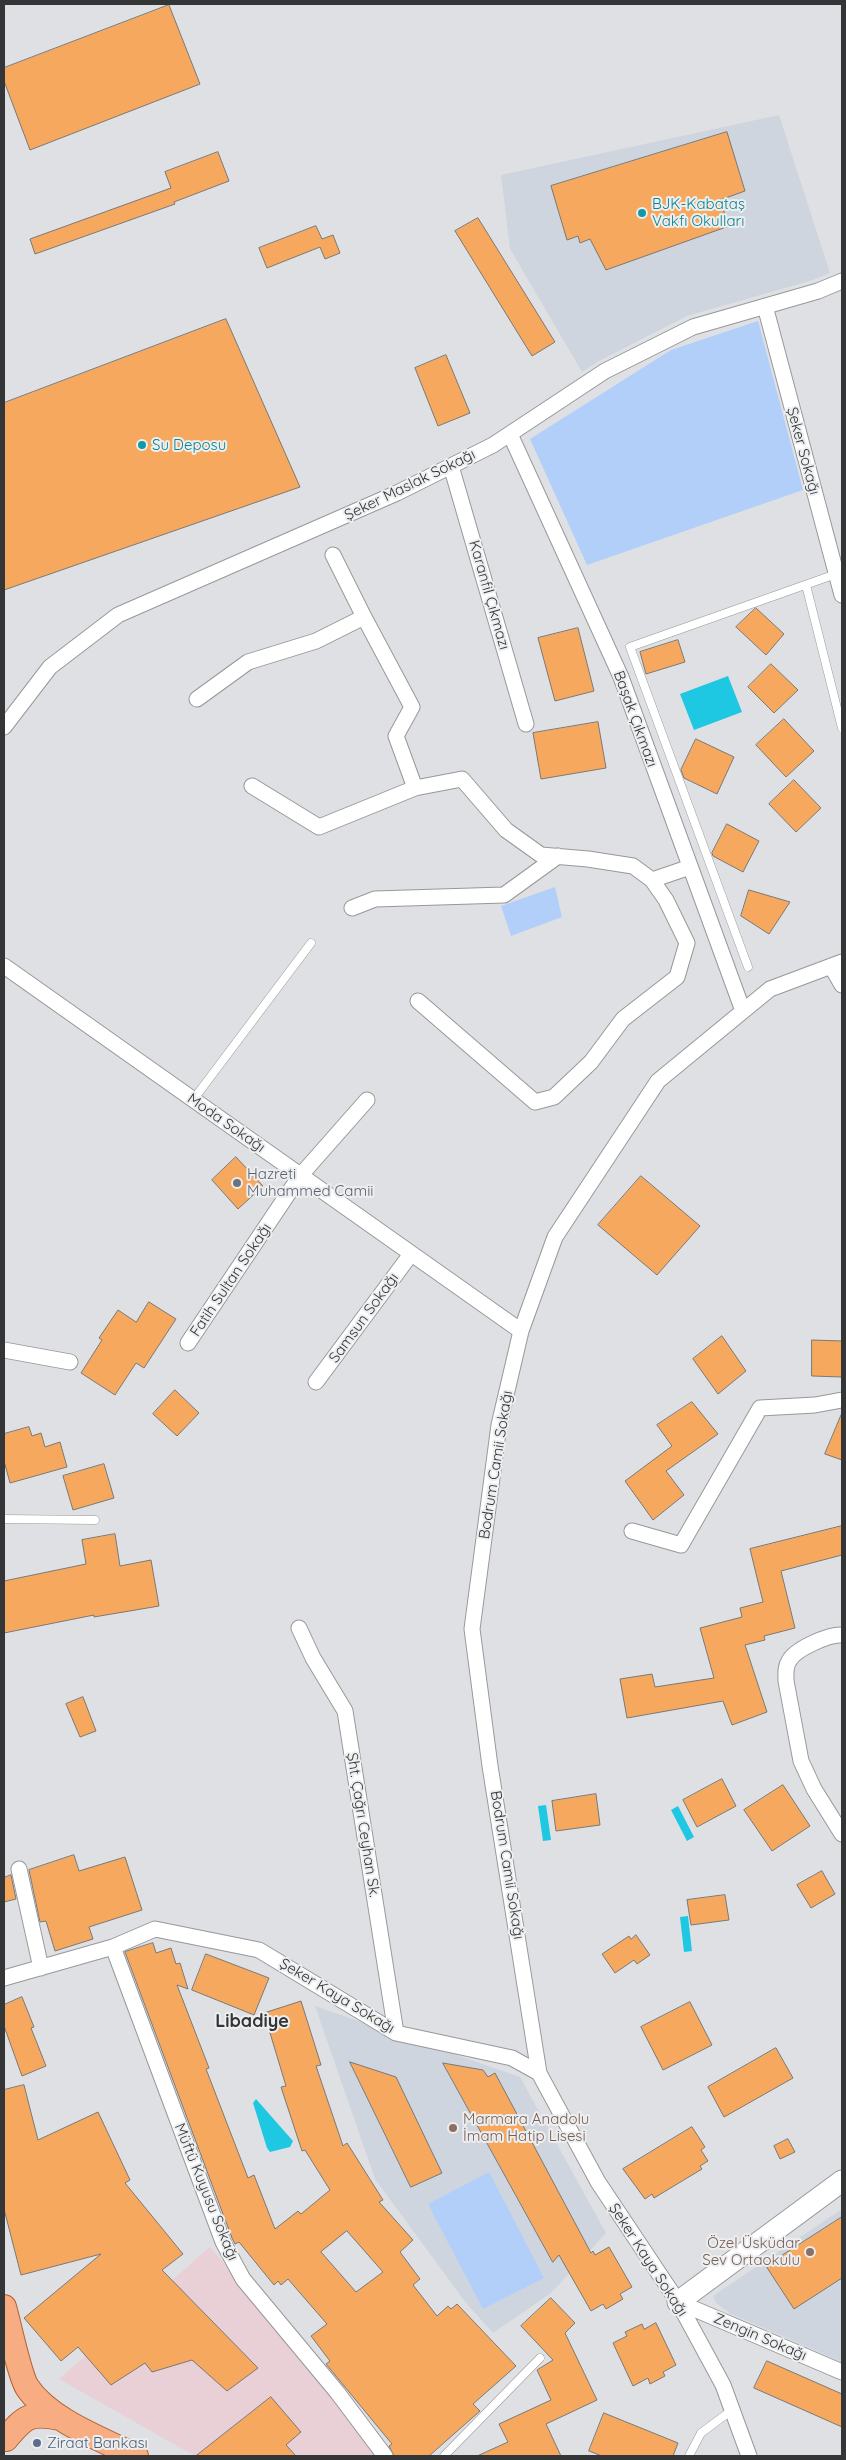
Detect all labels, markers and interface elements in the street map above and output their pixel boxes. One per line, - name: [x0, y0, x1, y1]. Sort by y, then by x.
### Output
- place label: BJK-Kabataş Vakfı Okulları: [652, 195, 745, 230]
- marker: BJK-Kabataş Vakfı Okulları: [636, 207, 648, 219]
- street label: Şeker Sokağı: [783, 405, 823, 497]
- place label: Su Deposu: [152, 436, 226, 454]
- marker: Su Deposu: [136, 439, 148, 451]
- street label: Şeker Maslak Sokağı: [342, 446, 478, 524]
- street label: Karanfil Çıkmazı: [465, 538, 513, 652]
- street label: Başak Çıkmazı: [609, 668, 661, 770]
- street label: Moda Sokağı: [184, 1090, 268, 1156]
- place label: Hazreti Muhammed Camii: [247, 1165, 374, 1200]
- marker: Hazreti Muhammed Camii: [231, 1177, 243, 1189]
- street label: Fatih Sultan Sokağı: [186, 1220, 276, 1340]
- street label: Samsun Sokağı: [325, 1270, 403, 1366]
- street label: Bodrum Camii Sokağı: [475, 1389, 517, 1541]
- street label: Şht. Çağrı Ceyhan Sk.: [343, 1751, 383, 1899]
- street label: Bodrum Camii Sokağı: [486, 1789, 528, 1941]
- street label: Şeker Kaya Sokağı: [276, 1955, 398, 2037]
- district label: Libadiye: [215, 2011, 289, 2033]
- place label: Marmara Anadolu İmam Hatip Lisesi: [463, 2110, 589, 2145]
- street label: Müftü Kuyusu Sokağı: [170, 2121, 242, 2263]
- marker: Marmara Anadolu İmam Hatip Lisesi: [447, 2122, 459, 2134]
- street label: Şeker Kaya Sokağı: [605, 2200, 691, 2320]
- place label: Özel Üsküdar Sev Ortaokulu: [702, 2234, 800, 2269]
- marker: Özel Üsküdar Sev Ortaokulu: [804, 2246, 816, 2258]
- street label: Zengin Sokağı: [711, 2309, 809, 2365]
- place label: Ziraat Bankası: [47, 2434, 148, 2452]
- marker: Ziraat Bankası: [31, 2437, 43, 2449]

